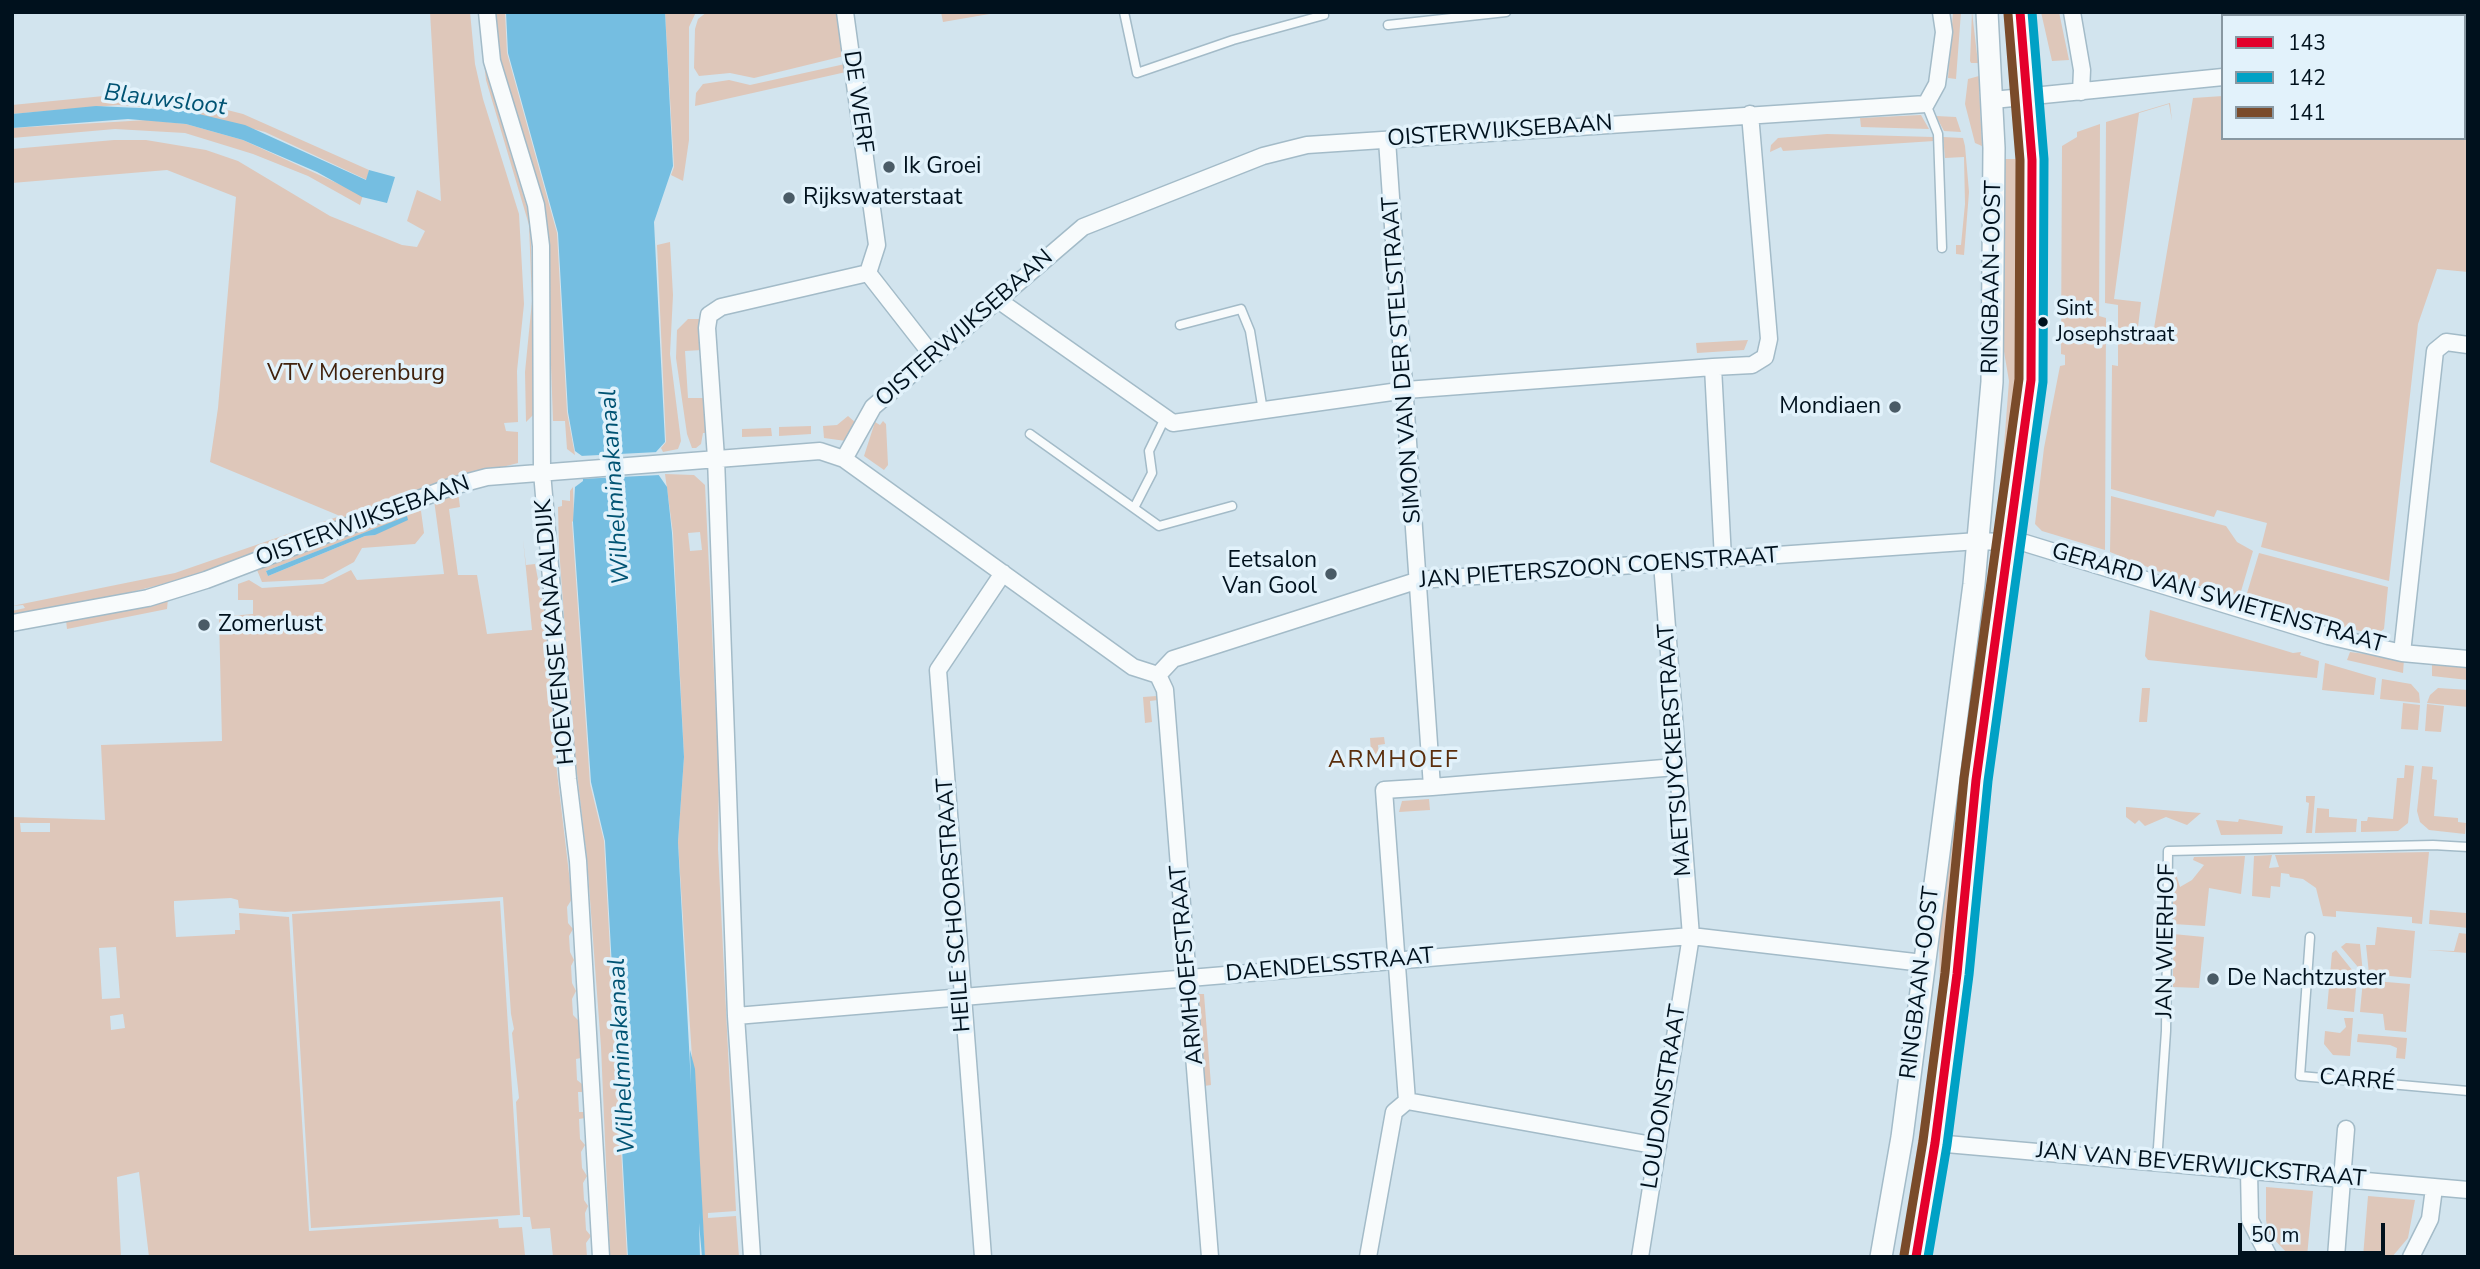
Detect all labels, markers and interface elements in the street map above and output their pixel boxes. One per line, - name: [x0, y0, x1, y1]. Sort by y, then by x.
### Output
- legend: [2221, 14, 2466, 140]
- text: 143: [2288, 29, 2326, 57]
- street label: DE WERF: [836, 49, 878, 155]
- text: 142: [2288, 64, 2326, 92]
- water label: Blauwsloot: [102, 79, 228, 123]
- text: 141: [2288, 99, 2326, 127]
- street label: OISTERWIJKSEBAAN: [1387, 110, 1613, 154]
- place label: Ik Groei: [903, 153, 981, 181]
- marker: Ik Groei: [881, 159, 897, 175]
- street label: RINGBAAN-OOST: [1978, 180, 2008, 374]
- place label: Rijkswaterstaat: [803, 184, 962, 212]
- marker: Rijkswaterstaat: [781, 190, 797, 206]
- street label: SIMON VAN DER STELSTRAAT: [1378, 196, 1428, 524]
- street label: OISTERWIJKSEBAAN: [871, 245, 1059, 413]
- place label: Sint Josephstraat: [2056, 297, 2174, 347]
- marker: Sint Josephstraat: [2036, 315, 2050, 329]
- park label: VTV Moerenburg: [267, 360, 445, 388]
- water label: Wilhelminakanaal: [595, 388, 637, 586]
- place label: Mondiaen: [1779, 393, 1881, 421]
- marker: Mondiaen: [1887, 399, 1903, 415]
- street label: OISTERWIJKSEBAAN: [252, 470, 474, 574]
- street label: HOEVENSE KANAALDIJK: [531, 498, 581, 766]
- street label: GERARD VAN SWIETENSTRAAT: [2048, 538, 2388, 660]
- street label: JAN PIETERSZOON COENSTRAAT: [1418, 543, 1780, 595]
- place label: Eetsalon Van Gool: [1222, 547, 1317, 601]
- marker: Eetsalon Van Gool: [1323, 566, 1339, 582]
- place label: Zomerlust: [218, 611, 323, 639]
- marker: Zomerlust: [196, 617, 212, 633]
- street label: MAETSUYCKERSTRAAT: [1653, 623, 1699, 877]
- district label: ARMHOEF: [1329, 747, 1459, 775]
- street label: HEILE SCHOORSTRAAT: [932, 777, 978, 1033]
- street label: JAN WIERHOF: [2152, 863, 2182, 1019]
- street label: ARMHOEFSTRAAT: [1165, 864, 1211, 1066]
- street label: RINGBAAN-OOST: [1896, 885, 1946, 1081]
- street label: DAENDELSSTRAAT: [1225, 943, 1435, 989]
- water label: Wilhelminakanaal: [603, 957, 643, 1155]
- place label: De Nachtzuster: [2227, 965, 2386, 993]
- marker: De Nachtzuster: [2205, 971, 2221, 987]
- street label: LOUDONSTRAAT: [1637, 1003, 1693, 1191]
- street label: CARRÉ: [2318, 1064, 2396, 1098]
- street label: JAN VAN BEVERWIJCKSTRAAT: [2035, 1138, 2367, 1194]
- scale bar: [2242, 1210, 2389, 1254]
- text: 50 m: [2251, 1221, 2300, 1249]

